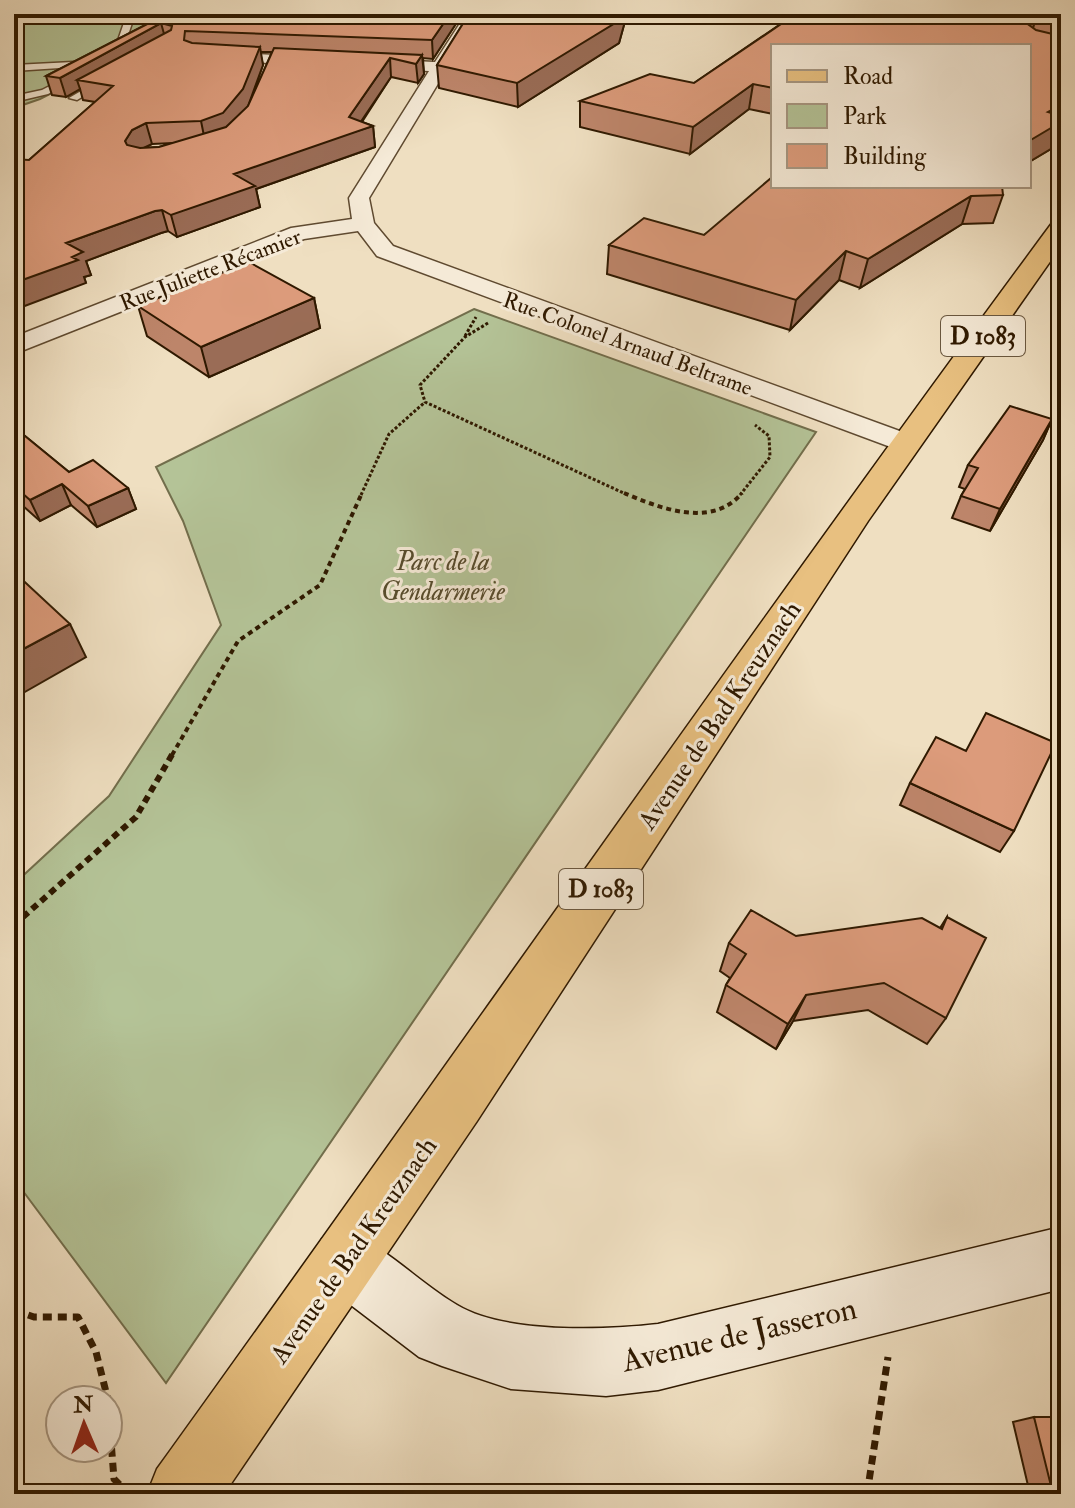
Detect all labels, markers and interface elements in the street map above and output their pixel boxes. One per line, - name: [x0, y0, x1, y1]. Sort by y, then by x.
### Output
- legend: [771, 44, 1031, 188]
- text: Road: [843, 61, 893, 92]
- text: Park: [843, 101, 887, 132]
- text: Building: [843, 141, 927, 172]
- street label: Rue Juliette Récamier: [116, 222, 306, 317]
- street label: Rue Colonel Arnaud Beltrame: [499, 286, 756, 402]
- road number: D 1083: [941, 316, 1025, 356]
- park label: Parc de la Gendarmerie: [381, 546, 505, 608]
- street label: Avenue de Bad Kreuznach: [631, 595, 808, 837]
- road number: D 1083: [559, 869, 643, 909]
- street label: Avenue de Bad Kreuznach: [263, 1131, 444, 1371]
- street label: Avenue de Jasseron: [617, 1289, 860, 1382]
- north arrow: [44, 1384, 124, 1464]
- text: N: [72, 1391, 94, 1419]

